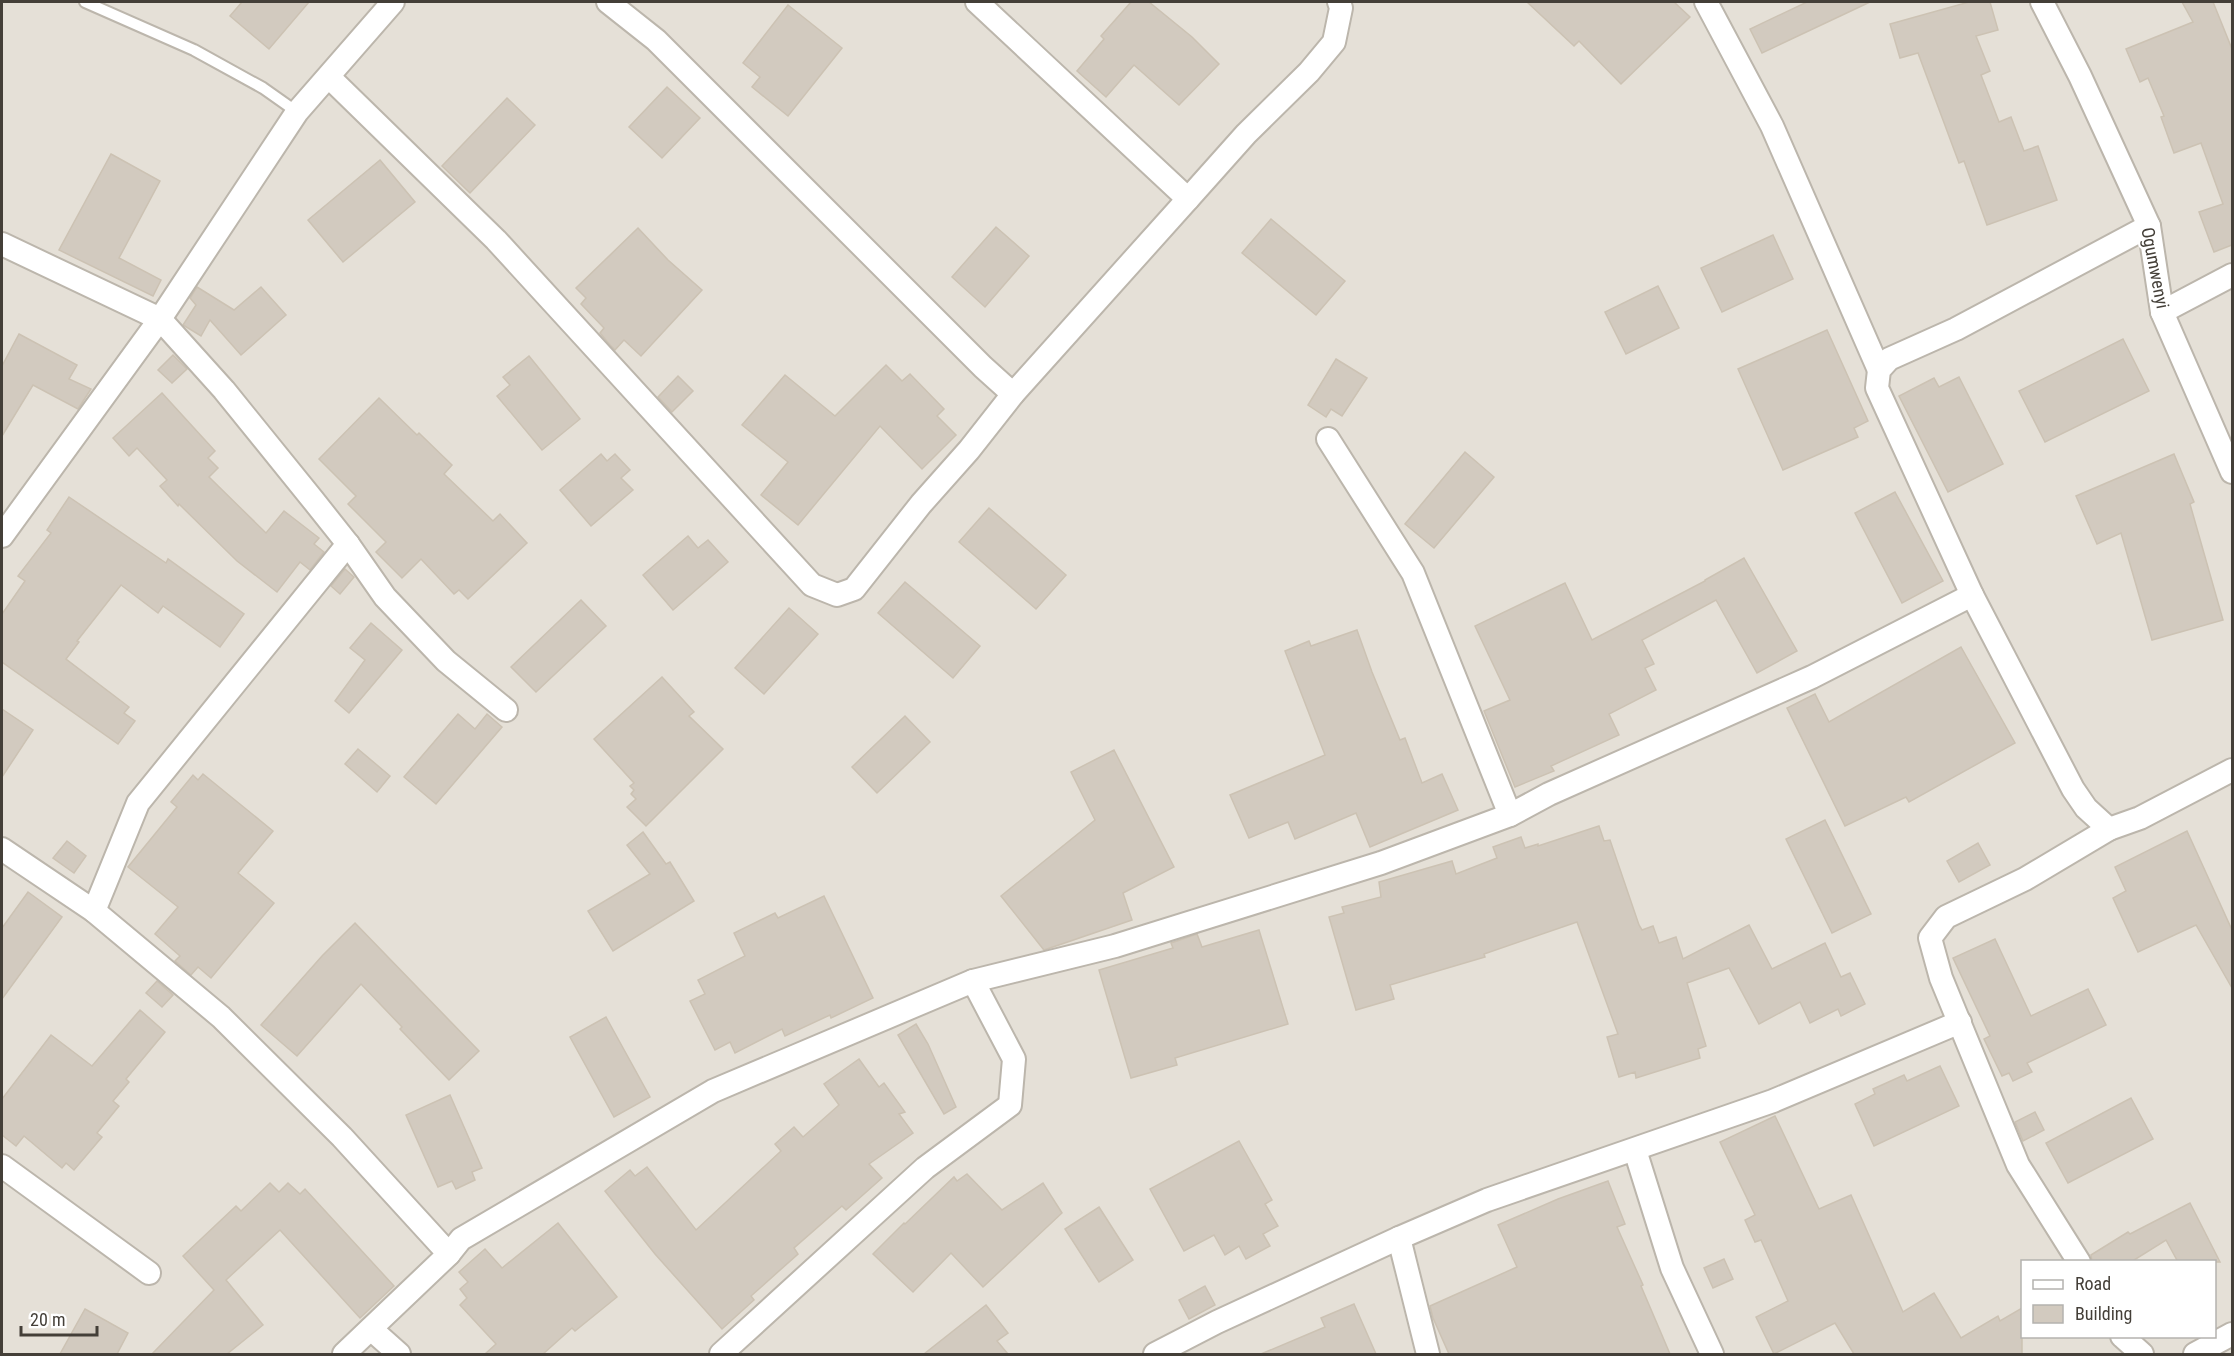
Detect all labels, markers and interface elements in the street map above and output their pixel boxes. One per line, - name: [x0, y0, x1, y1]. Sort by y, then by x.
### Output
- street label: Ogumwenyi: [2137, 225, 2174, 310]
- legend: [2021, 1260, 2216, 1338]
- text: Road: [2075, 1273, 2111, 1294]
- scale bar: [21, 1299, 98, 1337]
- text: Building: [2075, 1303, 2132, 1324]
- text: 20 m: [30, 1309, 65, 1330]

